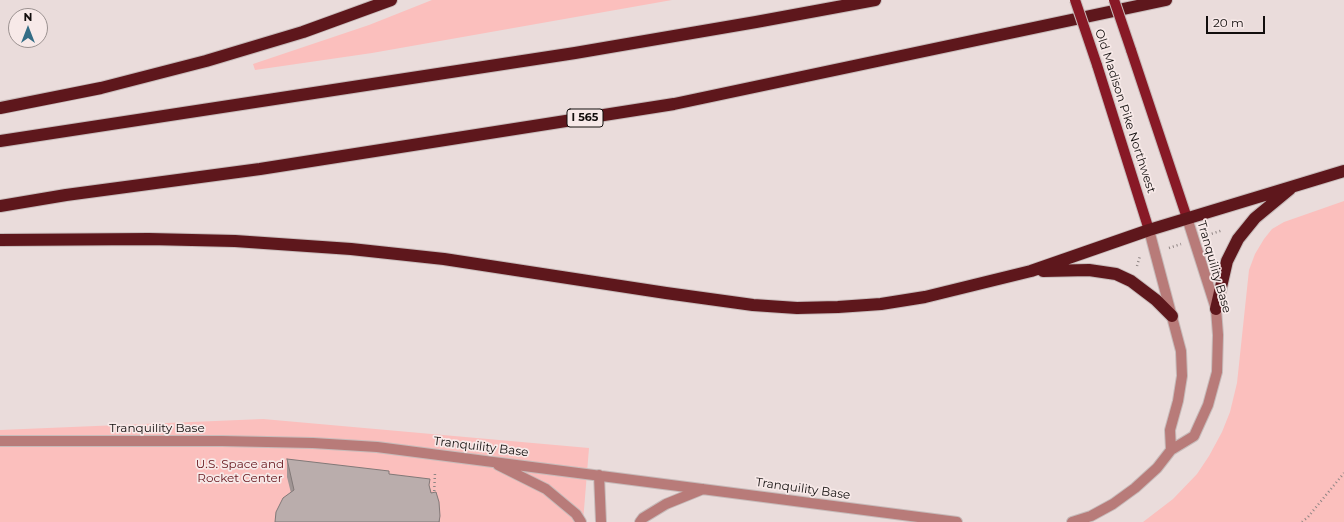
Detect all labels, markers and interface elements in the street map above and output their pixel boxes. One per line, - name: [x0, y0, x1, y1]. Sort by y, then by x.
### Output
- north arrow: [8, 8, 48, 48]
- scale bar: [1208, 8, 1267, 34]
- text: N: [24, 10, 32, 24]
- text: 20 m: [1213, 15, 1244, 30]
- street label: Old Madison Pike Northwest: [1092, 27, 1158, 195]
- road number: I 565: [567, 109, 603, 127]
- street label: Tranquility Base: [1194, 219, 1234, 315]
- street label: Tranquility Base: [109, 421, 205, 435]
- street label: Tranquility Base: [433, 434, 529, 460]
- park label: U.S. Space and Rocket Center: [196, 457, 284, 485]
- street label: Tranquility Base: [755, 475, 851, 503]

